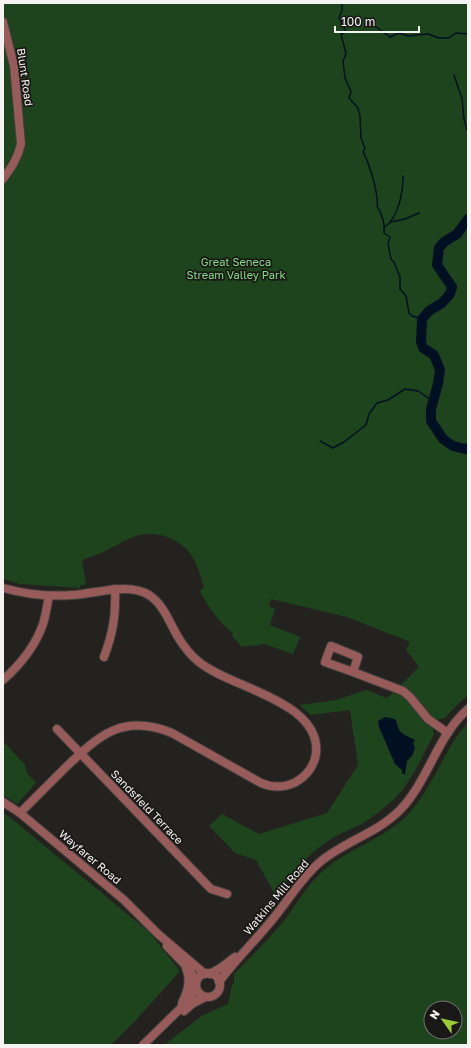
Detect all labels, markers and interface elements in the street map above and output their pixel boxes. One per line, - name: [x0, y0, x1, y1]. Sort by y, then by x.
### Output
- scale bar: [335, 8, 419, 34]
- text: 100 m: [341, 14, 375, 29]
- street label: Blunt Road: [15, 47, 36, 107]
- park label: Great Seneca Stream Valley Park: [186, 255, 286, 281]
- street label: Sandsfield Terrace: [109, 767, 186, 846]
- street label: Wayfarer Road: [57, 827, 124, 886]
- street label: Watkins Mill Road: [240, 856, 311, 937]
- north arrow: [423, 1000, 463, 1040]
- text: N: [426, 1007, 442, 1021]

